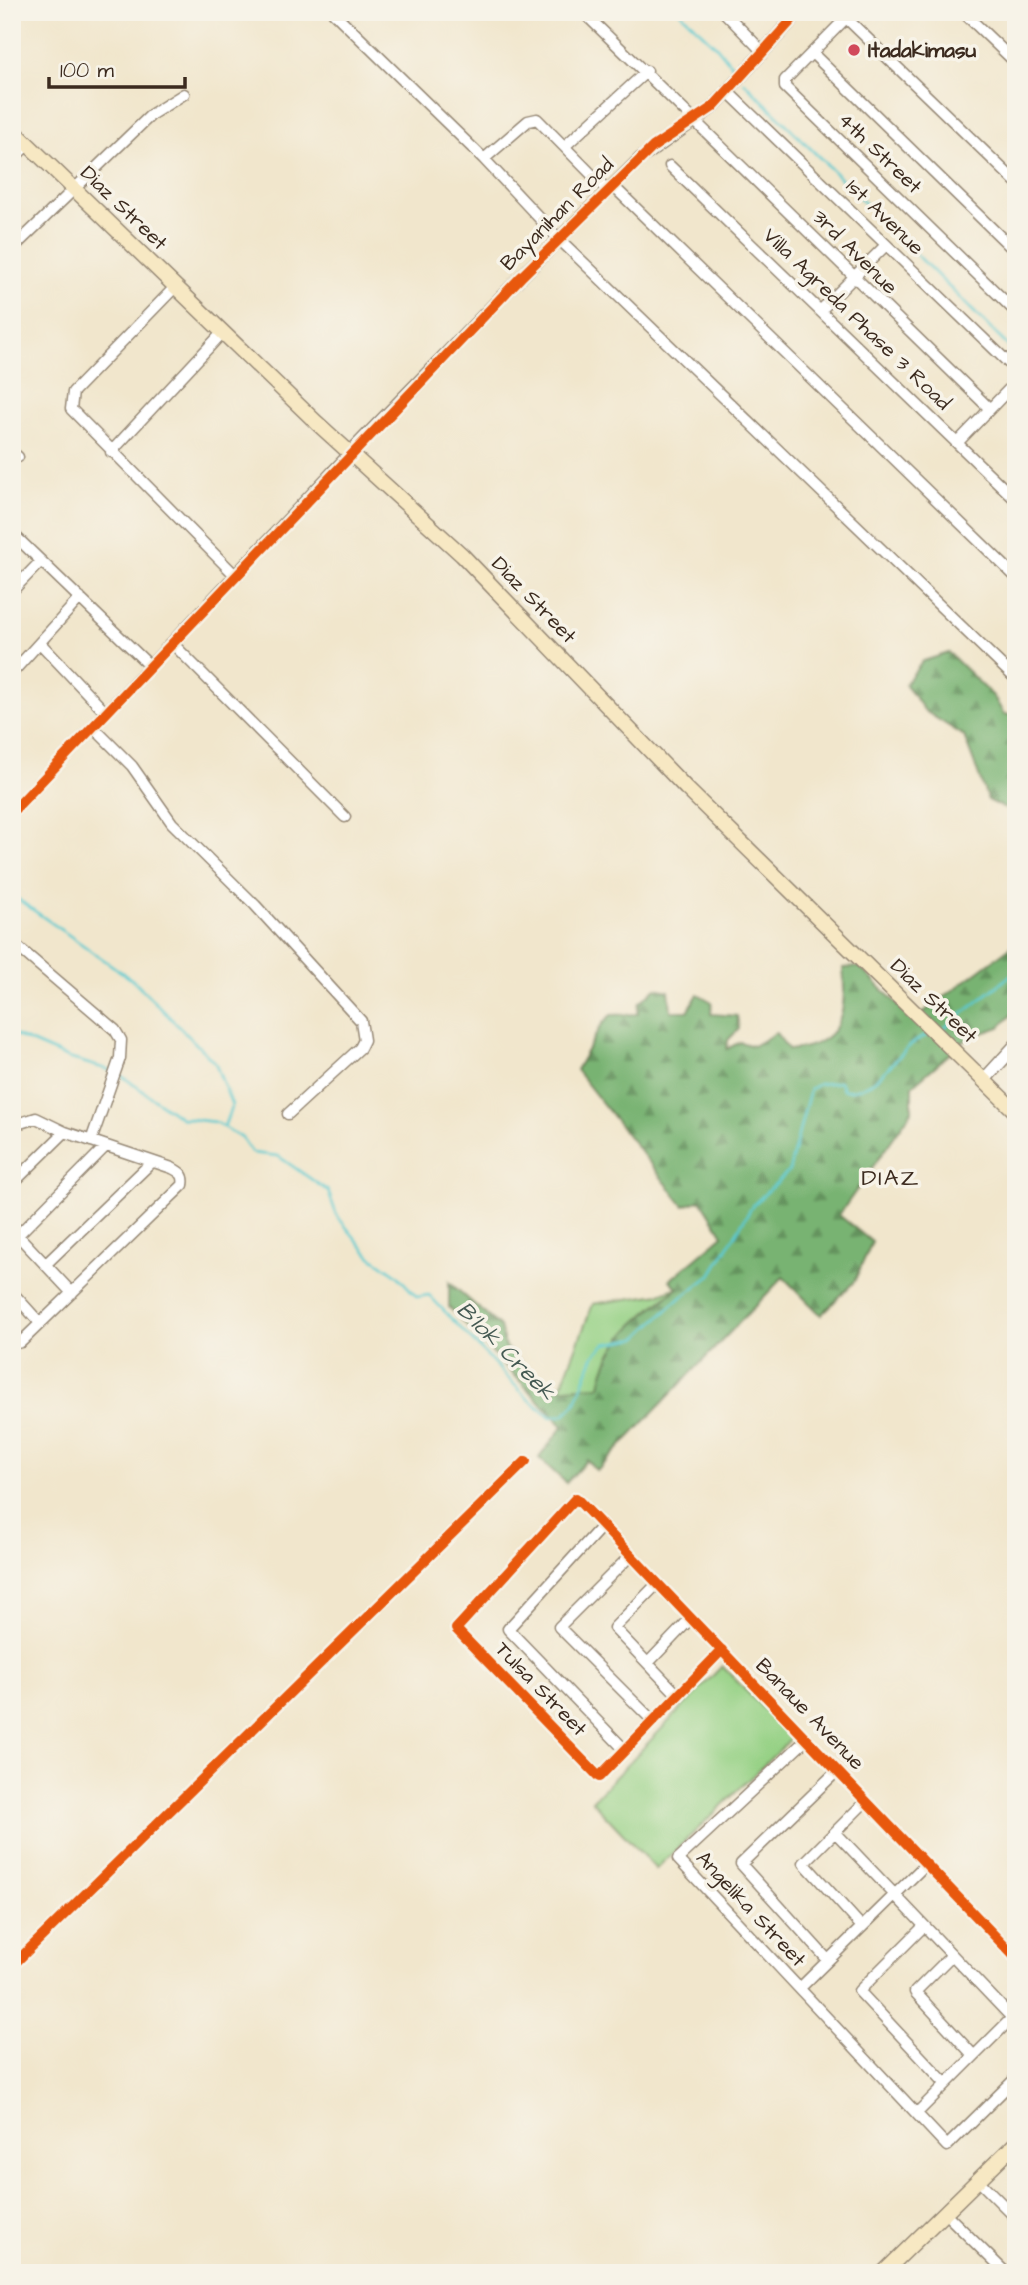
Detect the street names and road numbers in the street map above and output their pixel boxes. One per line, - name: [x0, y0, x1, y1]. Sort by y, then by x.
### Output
- street label: 4th Street: [832, 106, 929, 201]
- street label: Bayanihan Road: [494, 151, 622, 279]
- street label: Diaz Street: [74, 159, 174, 257]
- street label: 1st Avenue: [840, 172, 930, 262]
- street label: 3rd Avenue: [806, 203, 904, 301]
- street label: Villa Agreda Phase 3 Road: [755, 221, 958, 418]
- street label: Diaz Street: [485, 550, 583, 650]
- street label: Diaz Street: [884, 952, 984, 1050]
- street label: Tulsa Street: [488, 1635, 594, 1743]
- street label: Banaue Avenue: [749, 1652, 871, 1776]
- street label: Angelika Street: [688, 1844, 813, 1975]

